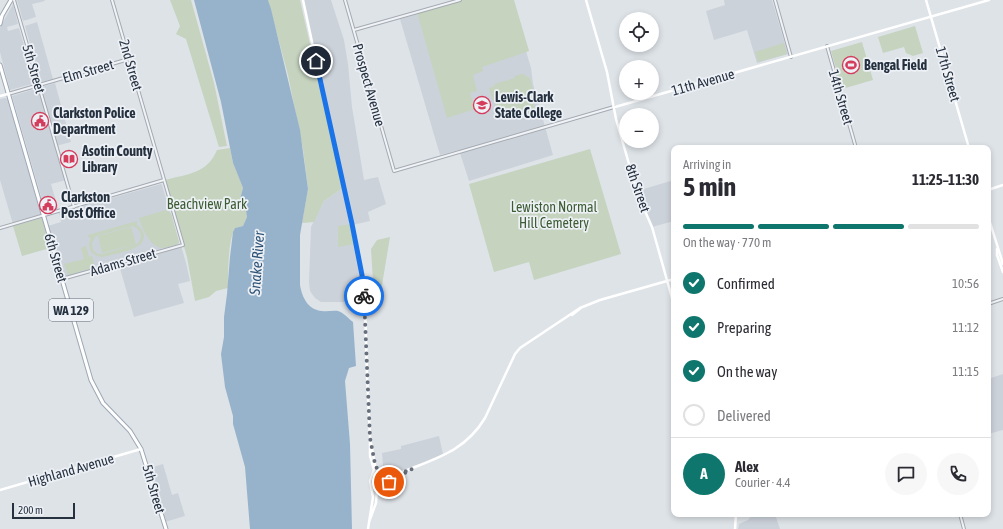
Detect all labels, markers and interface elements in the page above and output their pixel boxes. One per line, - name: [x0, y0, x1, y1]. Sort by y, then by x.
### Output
- map controls: [619, 12, 659, 148]
- button: locate: [619, 12, 659, 52]
- street label: 2nd Street: [116, 37, 146, 93]
- street label: Prospect Avenue: [350, 42, 388, 128]
- street label: 5th Street: [19, 43, 49, 95]
- pin: [299, 44, 333, 78]
- street label: 17th Street: [933, 45, 963, 103]
- icon: home: [305, 50, 327, 72]
- sports icon: Bengal Field: [841, 55, 861, 75]
- street label: Elm Street: [61, 56, 115, 86]
- place label: Bengal Field: [864, 57, 927, 73]
- button: +: [619, 60, 659, 100]
- street label: 11th Avenue: [670, 65, 736, 99]
- street label: 14th Street: [826, 68, 856, 126]
- place label: Lewis-Clark State College: [495, 89, 562, 121]
- school or university icon: Lewis-Clark State College: [472, 95, 492, 115]
- place label: Clarkston Police Department: [53, 105, 136, 137]
- button: −: [619, 108, 659, 148]
- public building icon: Clarkston Police Department: [30, 111, 50, 131]
- place label: Asotin County Library: [81, 143, 153, 175]
- library icon: Asotin County Library: [59, 149, 79, 169]
- text: Arriving in: [683, 157, 731, 172]
- street label: 8th Street: [622, 162, 654, 214]
- text: 11:25–11:30: [912, 171, 979, 188]
- text: 5 min: [683, 172, 736, 202]
- place label: Clarkston Post Office: [61, 189, 116, 221]
- public building icon: Clarkston Post Office: [38, 195, 58, 215]
- park label: Beachview Park: [167, 196, 247, 212]
- park label: Lewiston Normal Hill Cemetery: [511, 199, 598, 231]
- water label: Snake River: [246, 230, 267, 296]
- street label: 6th Street: [41, 232, 71, 284]
- text: On the way · 770 m: [683, 235, 771, 250]
- street label: Adams Street: [88, 245, 158, 279]
- icon: check: [683, 272, 705, 294]
- text: Confirmed: [717, 275, 775, 292]
- courier: [344, 276, 384, 316]
- text: 10:56: [952, 276, 979, 291]
- icon: bike: [353, 285, 375, 307]
- road number: WA 129: [49, 299, 93, 321]
- icon: check: [683, 316, 705, 338]
- text: Preparing: [717, 319, 771, 336]
- text: 11:12: [952, 320, 979, 335]
- icon: check: [683, 360, 705, 382]
- text: On the way: [717, 363, 778, 380]
- text: 11:15: [952, 364, 979, 379]
- text: Delivered: [717, 407, 771, 424]
- street label: Highland Avenue: [26, 450, 116, 490]
- button: chat: [885, 453, 927, 495]
- button: phone: [937, 453, 979, 495]
- text: Alex: [735, 458, 759, 475]
- street label: 5th Street: [139, 463, 169, 515]
- pin: [372, 465, 406, 499]
- text: A: [700, 465, 708, 482]
- icon: bag: [378, 471, 400, 493]
- text: Courier · 4.4: [735, 475, 791, 490]
- scale bar: [12, 501, 75, 520]
- text: 200 m: [18, 504, 43, 516]

